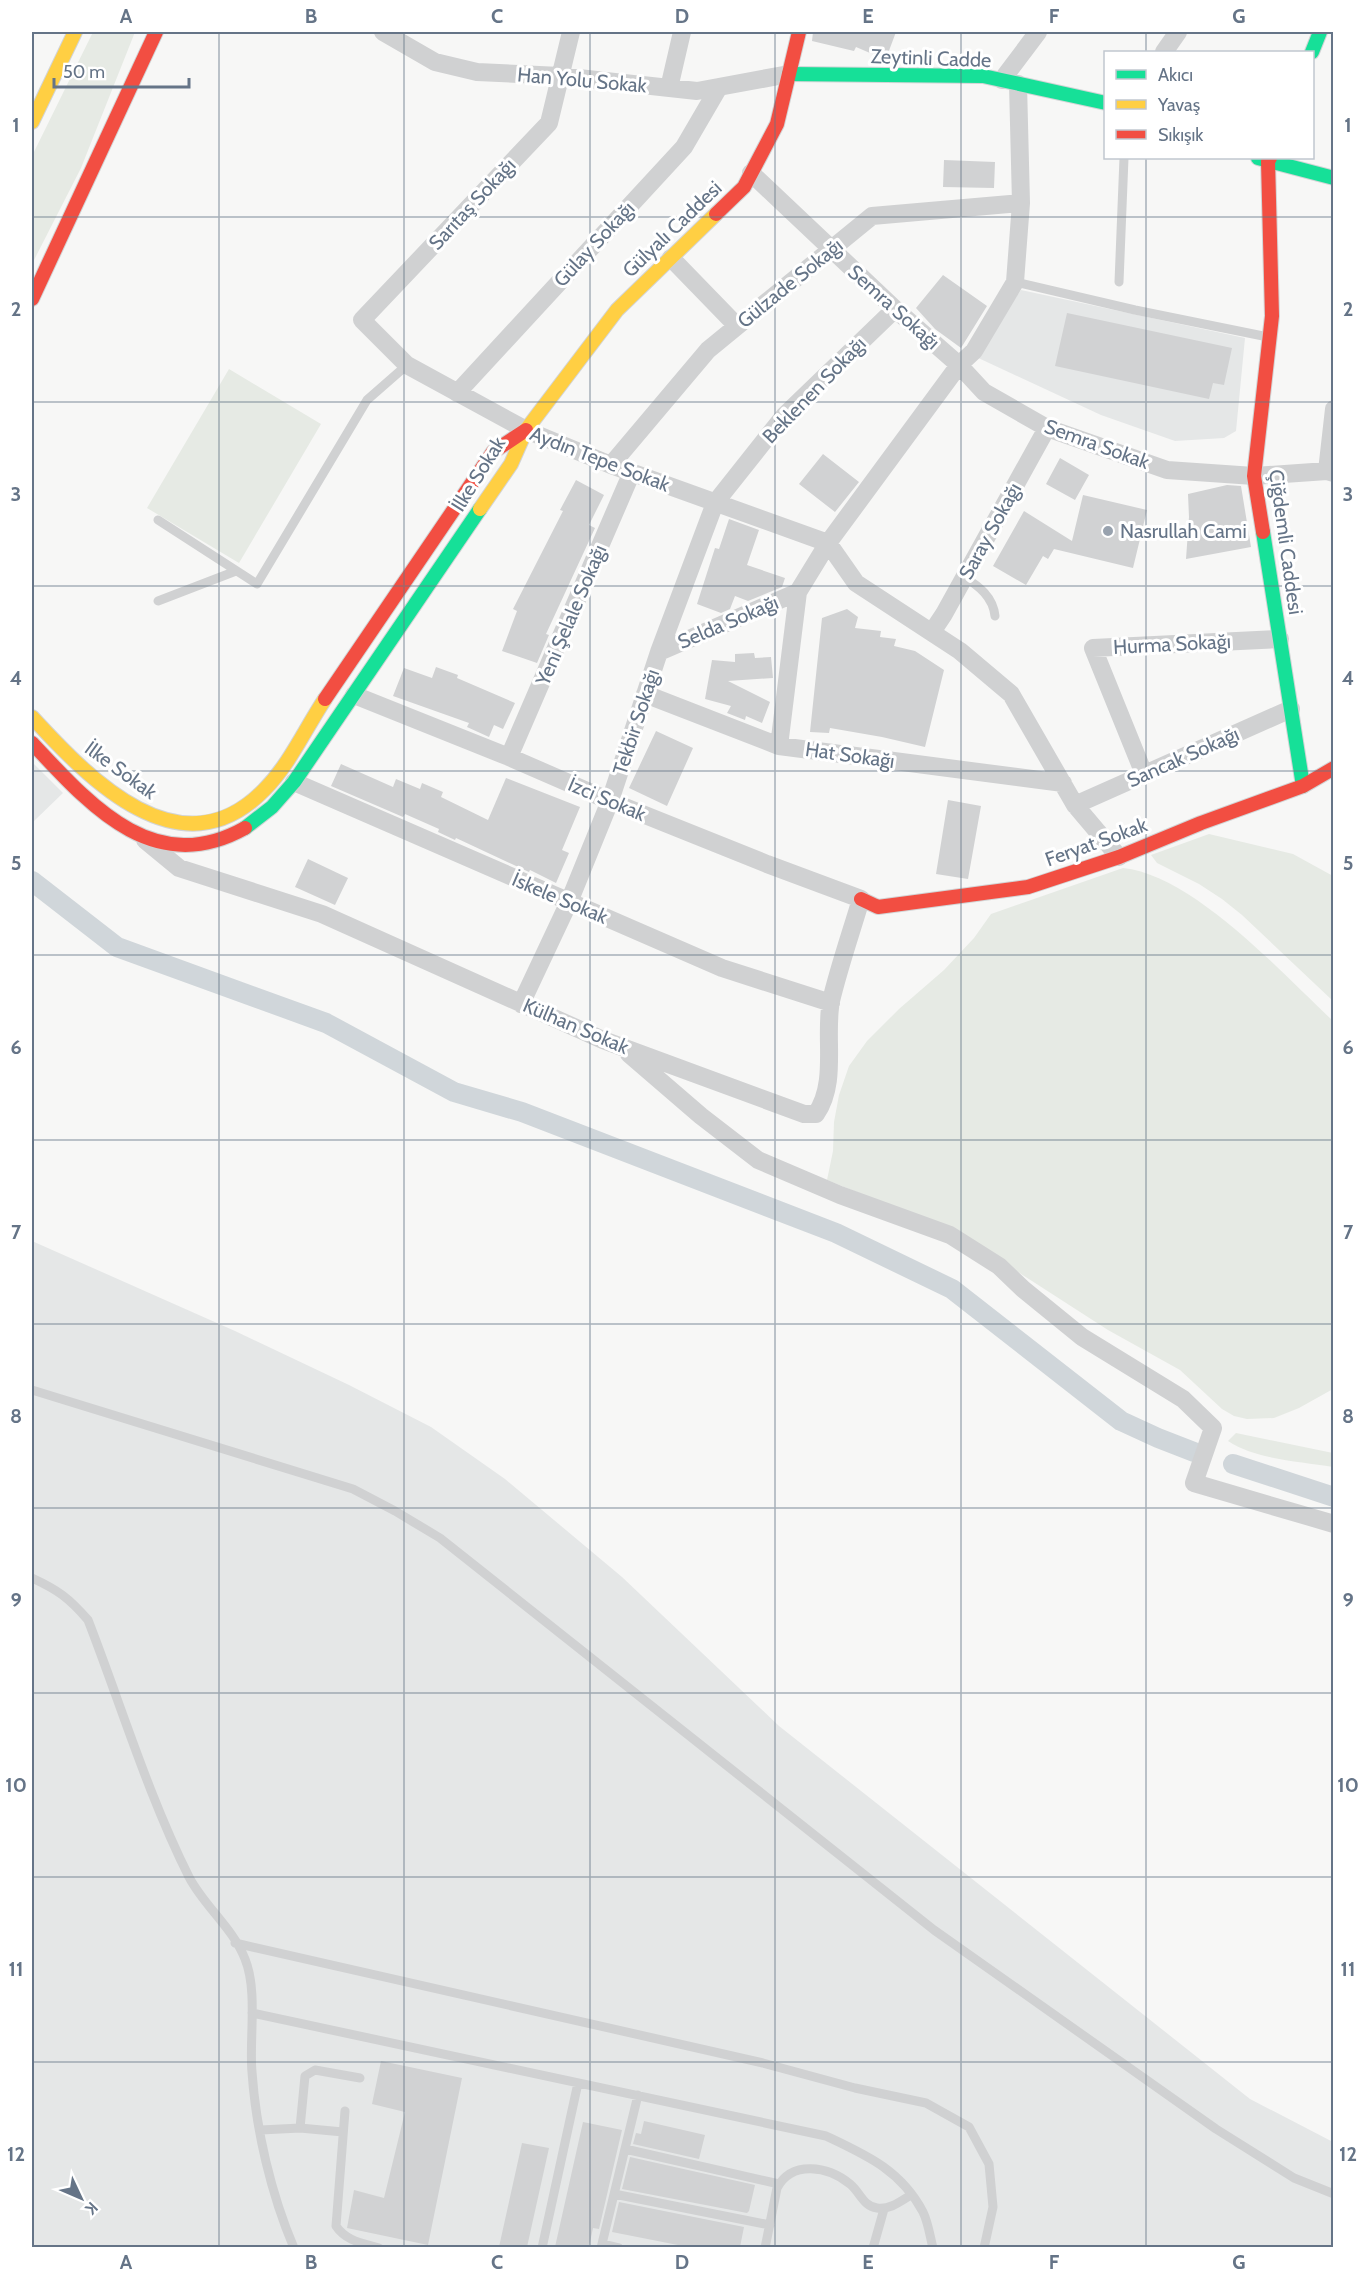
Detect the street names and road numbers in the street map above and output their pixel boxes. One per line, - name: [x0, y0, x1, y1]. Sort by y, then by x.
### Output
- street label: Zeytinli Cadde: [870, 44, 992, 72]
- street label: Han Yolu Sokak: [516, 62, 648, 98]
- street label: Sarıtaş Sokağı: [424, 153, 520, 255]
- street label: Gülyalı Caddesi: [618, 176, 726, 282]
- street label: Gülay Sokağı: [549, 196, 639, 292]
- street label: Gülzade Sokağı: [732, 233, 848, 333]
- street label: Semra Sokağı: [843, 260, 945, 354]
- street label: Beklenen Sokağı: [757, 332, 871, 448]
- street label: Semra Sokak: [1041, 414, 1153, 474]
- street label: Aydın Tepe Sokak: [527, 421, 673, 497]
- street label: İlke Sokak: [446, 432, 510, 516]
- street label: Çiğdemli Caddesi: [1264, 468, 1308, 616]
- street label: Saray Sokağı: [954, 479, 1026, 583]
- street label: Yeni Şelale Sokağı: [530, 541, 611, 690]
- street label: Selda Sokağı: [674, 590, 782, 654]
- street label: Hurma Sokağı: [1113, 629, 1231, 659]
- street label: Tekbir Sokağı: [608, 666, 664, 778]
- street label: Sancak Sokağı: [1123, 722, 1243, 792]
- street label: İlke Sokak: [80, 736, 162, 804]
- street label: Hat Sokağı: [804, 737, 896, 773]
- street label: İzci Sokak: [564, 772, 650, 826]
- street label: Feryat Sokak: [1042, 812, 1150, 872]
- street label: İskele Sokak: [509, 867, 611, 929]
- street label: Külhan Sokak: [520, 993, 632, 1059]

